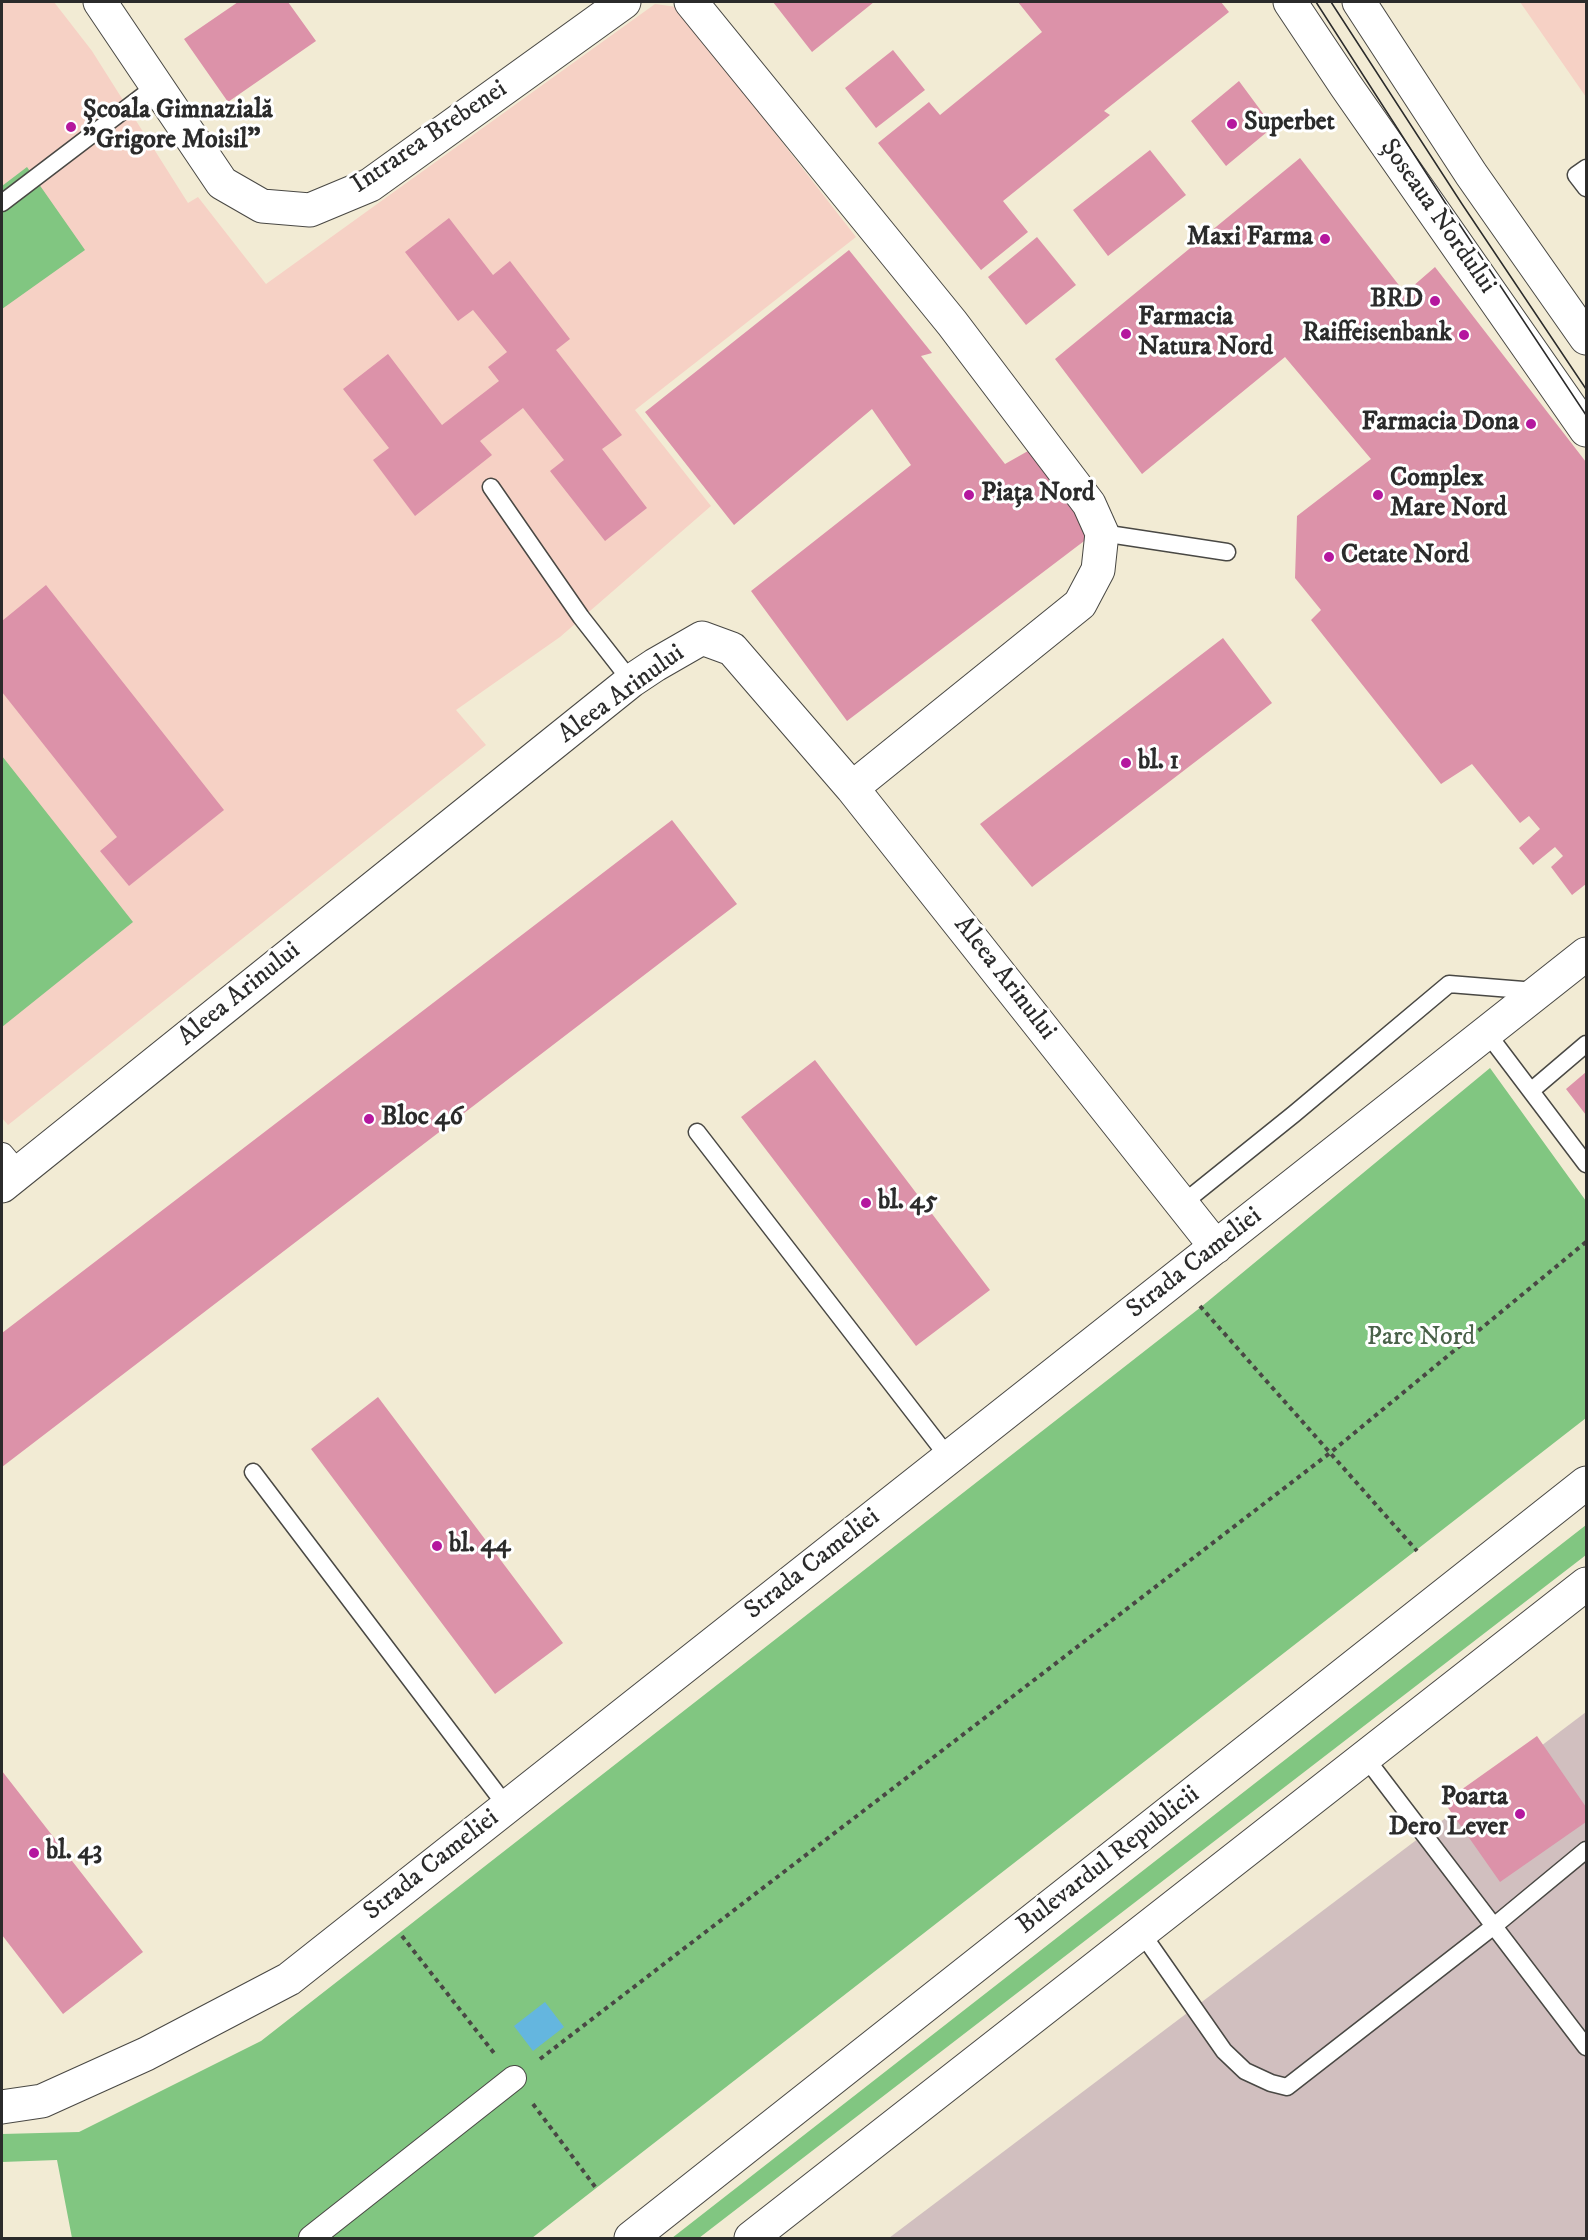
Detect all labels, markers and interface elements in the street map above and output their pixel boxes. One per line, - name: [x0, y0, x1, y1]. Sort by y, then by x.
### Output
- street label: Intrarea Brebenei: [346, 74, 514, 202]
- place label: Școala Gimnazială "Grigore Moisil": [83, 96, 273, 158]
- place label: Superbet: [1244, 108, 1335, 140]
- marker: Superbet: [1225, 117, 1239, 131]
- marker: Școala Gimnazială "Grigore Moisil": [64, 120, 78, 134]
- street label: Șoseaua Nordului: [1372, 134, 1502, 300]
- place label: Maxi Farma: [1187, 223, 1313, 255]
- marker: Maxi Farma: [1318, 232, 1332, 246]
- place label: BRD: [1370, 285, 1423, 317]
- marker: BRD: [1428, 294, 1442, 308]
- place label: Farmacia Natura Nord: [1138, 303, 1273, 364]
- place label: Raiffeisenbank: [1302, 319, 1452, 351]
- marker: Farmacia Natura Nord: [1119, 327, 1133, 341]
- marker: Raiffeisenbank: [1457, 328, 1471, 342]
- place label: Farmacia Dona: [1361, 408, 1519, 440]
- marker: Farmacia Dona: [1524, 417, 1538, 431]
- place label: Complex Mare Nord: [1390, 464, 1507, 526]
- place label: Piața Nord: [981, 479, 1095, 511]
- marker: Piața Nord: [962, 488, 976, 502]
- marker: Complex Mare Nord: [1371, 488, 1385, 502]
- place label: Cetate Nord: [1341, 541, 1469, 573]
- marker: Cetate Nord: [1322, 550, 1336, 564]
- street label: Aleea Arinului: [553, 639, 691, 751]
- place label: bl. 1: [1138, 747, 1179, 779]
- marker: bl. 1: [1119, 756, 1133, 770]
- street label: Aleea Arinului: [946, 911, 1062, 1047]
- street label: Aleea Arinului: [173, 936, 307, 1054]
- place label: Bloc 46: [381, 1103, 463, 1135]
- marker: Bloc 46: [362, 1112, 376, 1126]
- place label: bl. 45: [878, 1187, 937, 1219]
- marker: bl. 45: [859, 1196, 873, 1210]
- street label: Strada Cameliei: [1121, 1202, 1269, 1326]
- park label: Parc Nord: [1367, 1323, 1475, 1355]
- street label: Strada Cameliei: [739, 1503, 887, 1627]
- place label: bl. 44: [449, 1530, 511, 1562]
- marker: bl. 44: [430, 1539, 444, 1553]
- street label: Bulevardul Republicii: [1011, 1780, 1207, 1942]
- place label: Poarta Dero Lever: [1389, 1783, 1508, 1844]
- street label: Strada Cameliei: [358, 1804, 506, 1928]
- marker: Poarta Dero Lever: [1513, 1807, 1527, 1821]
- place label: bl. 43: [46, 1837, 102, 1869]
- marker: bl. 43: [27, 1846, 41, 1860]

